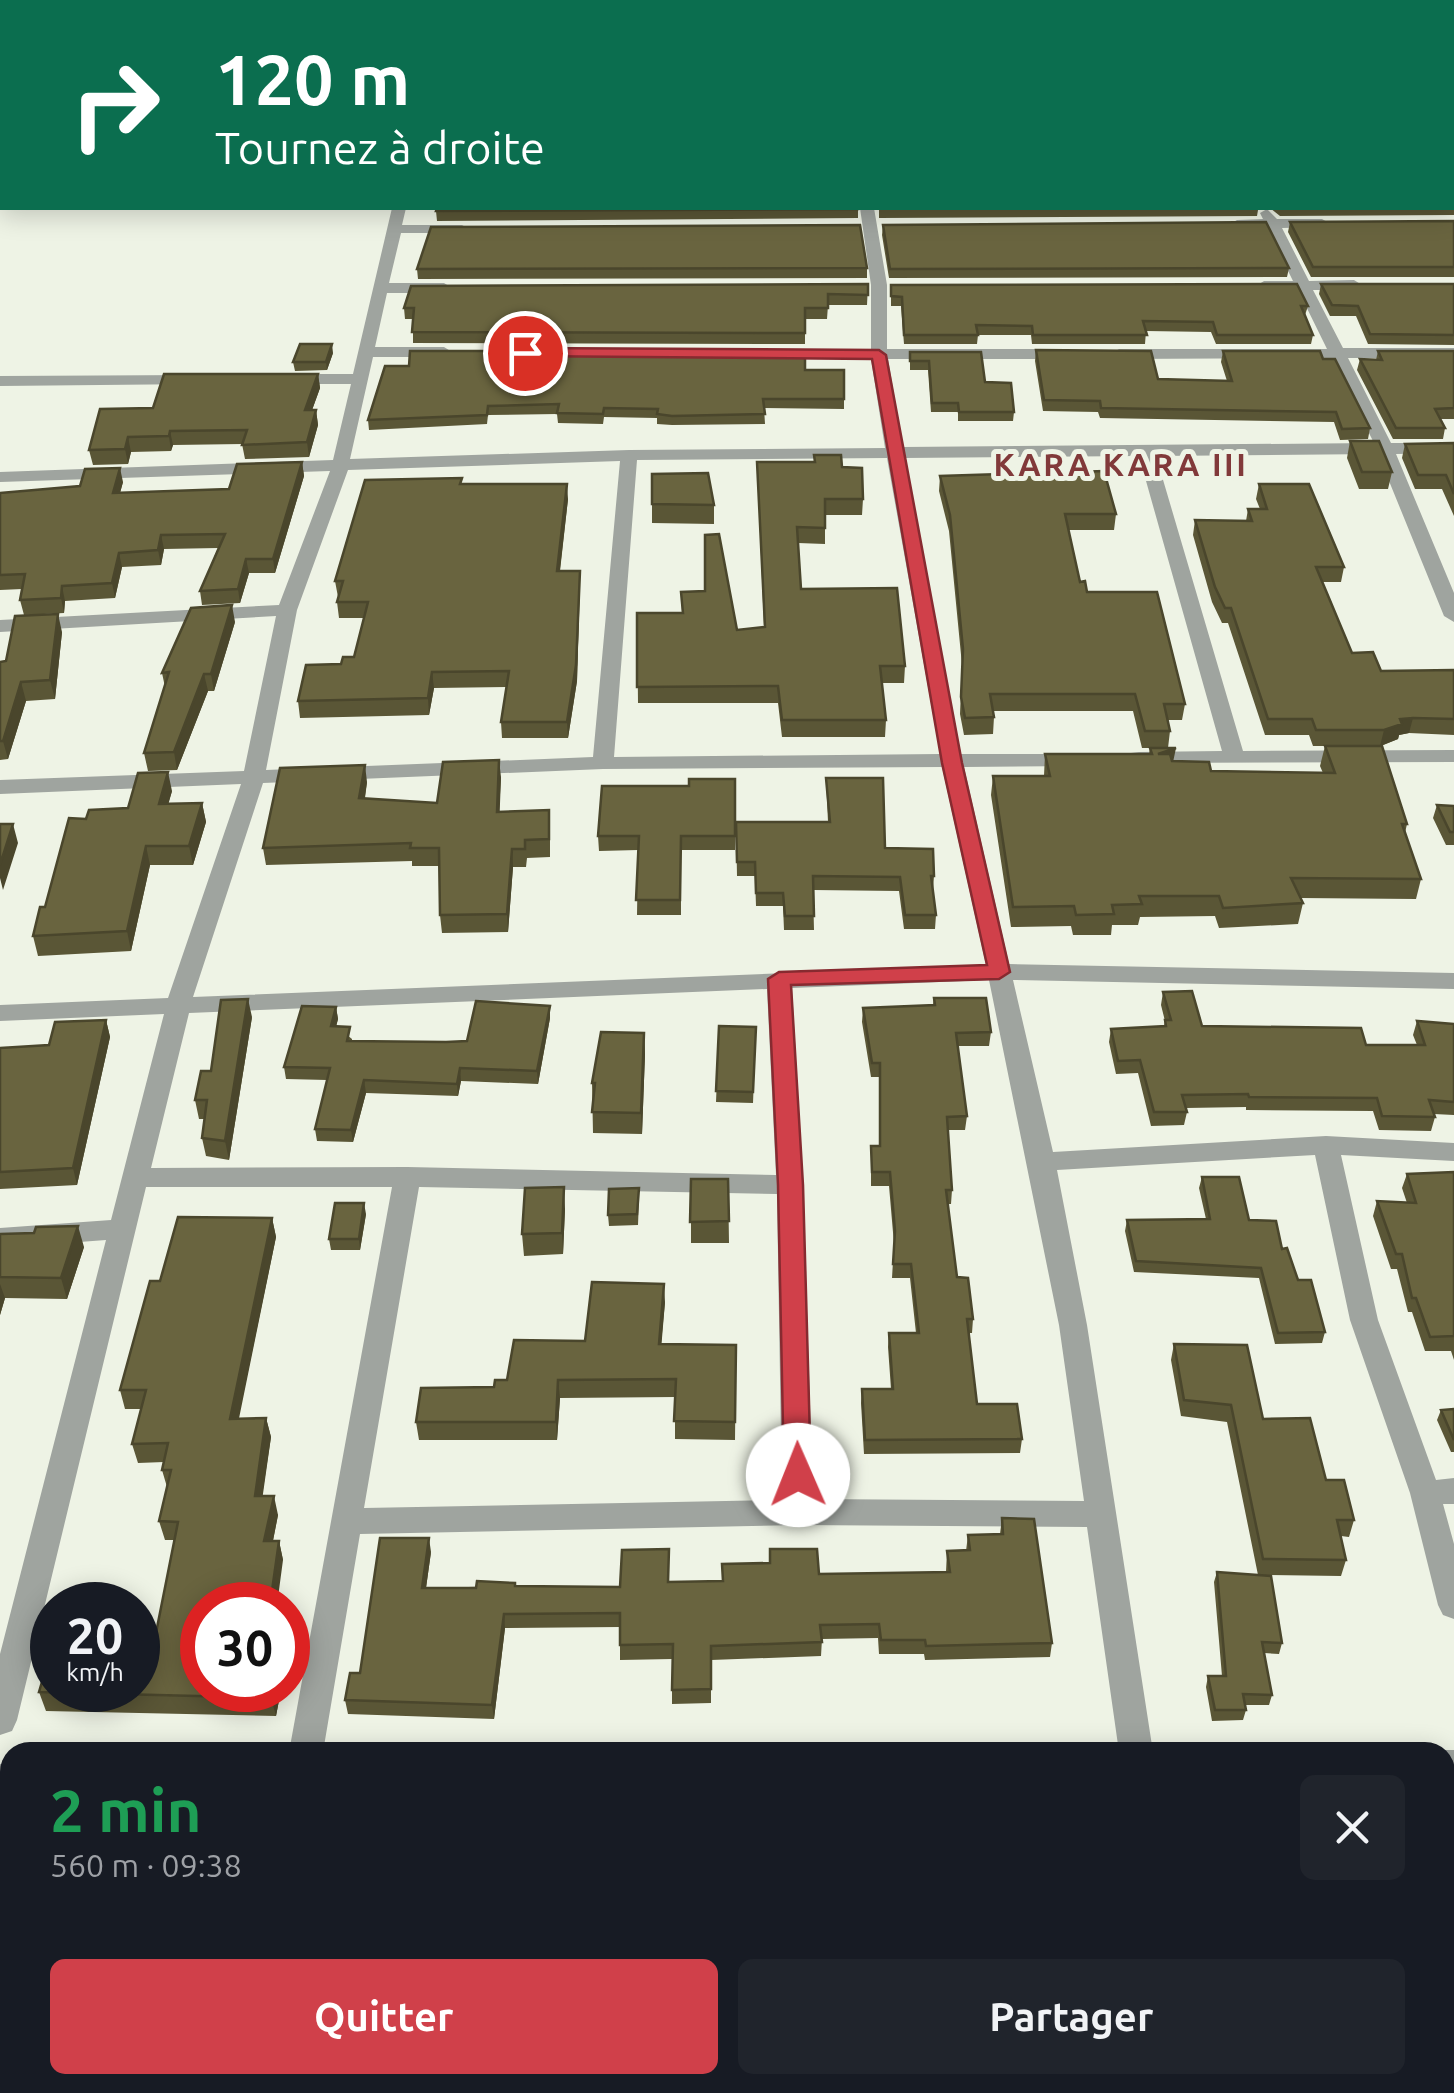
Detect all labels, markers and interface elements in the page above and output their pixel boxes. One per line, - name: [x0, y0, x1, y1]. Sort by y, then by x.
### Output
- icon: right: [50, 40, 180, 170]
- text: 120 m: [215, 40, 410, 118]
- text: Tournez à droite: [215, 122, 545, 173]
- pin: [483, 311, 568, 396]
- icon: arrive: [498, 326, 553, 381]
- district label: KARA KARA III: [994, 446, 1248, 482]
- position arrow: [746, 1423, 850, 1527]
- speed limit sign: 30: [180, 1582, 310, 1712]
- text: 20: [67, 1607, 123, 1663]
- text: km/h: [66, 1658, 124, 1686]
- button: close: [1300, 1775, 1405, 1880]
- text: 2 min: [50, 1776, 202, 1843]
- text: 560 m · 09:38: [50, 1847, 242, 1883]
- button: Quitter: [50, 1959, 718, 2074]
- button: Partager: [738, 1959, 1405, 2074]

